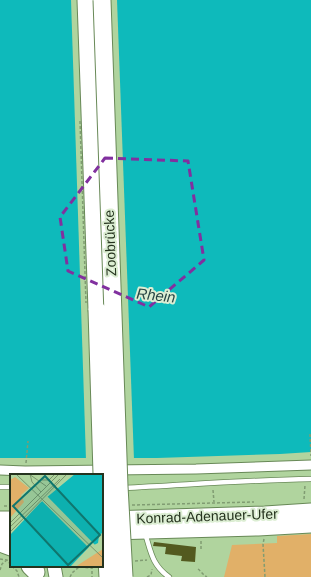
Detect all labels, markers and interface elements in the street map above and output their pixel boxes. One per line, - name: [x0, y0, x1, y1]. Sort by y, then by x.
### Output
- street label: Zoobrücke: [101, 209, 119, 276]
- water label: Rhein: [136, 284, 176, 306]
- inset map: [10, 474, 103, 567]
- street label: Konrad-Adenauer-Ufer: [136, 506, 278, 526]

